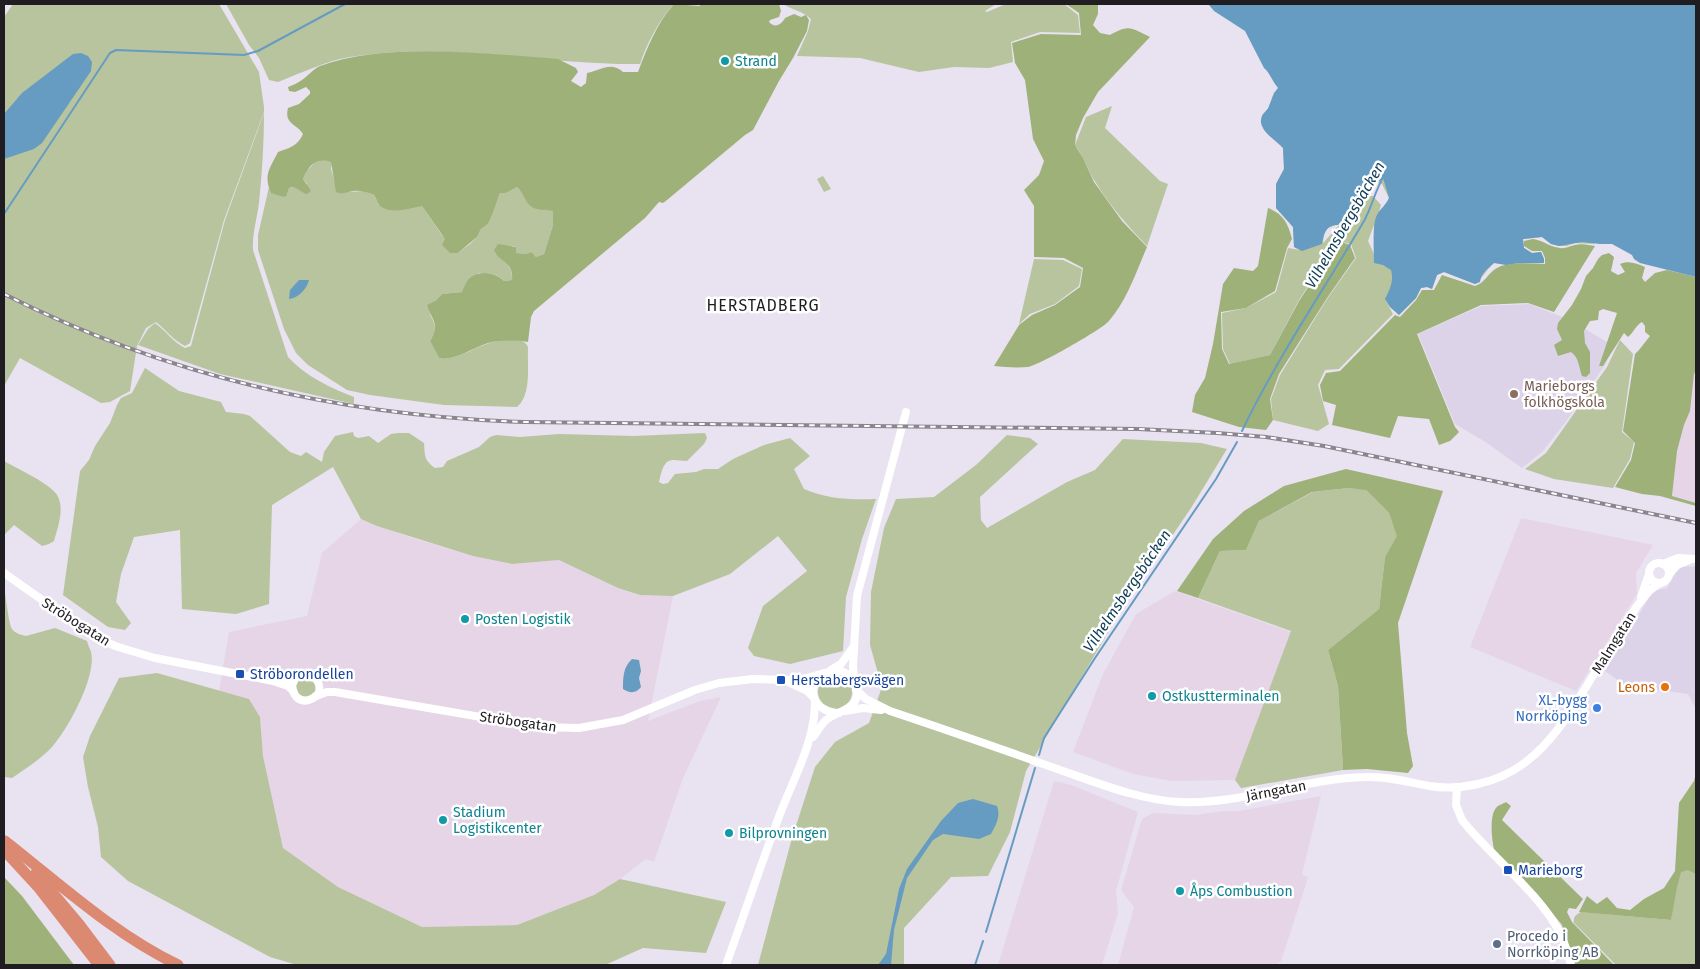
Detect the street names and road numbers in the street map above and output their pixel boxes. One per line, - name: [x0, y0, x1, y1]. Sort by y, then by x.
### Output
- street label: Ströbogatan: [39, 594, 113, 650]
- street label: Malmgatan: [1588, 609, 1640, 677]
- street label: Ströbogatan: [478, 708, 558, 736]
- street label: Järngatan: [1244, 777, 1308, 805]

